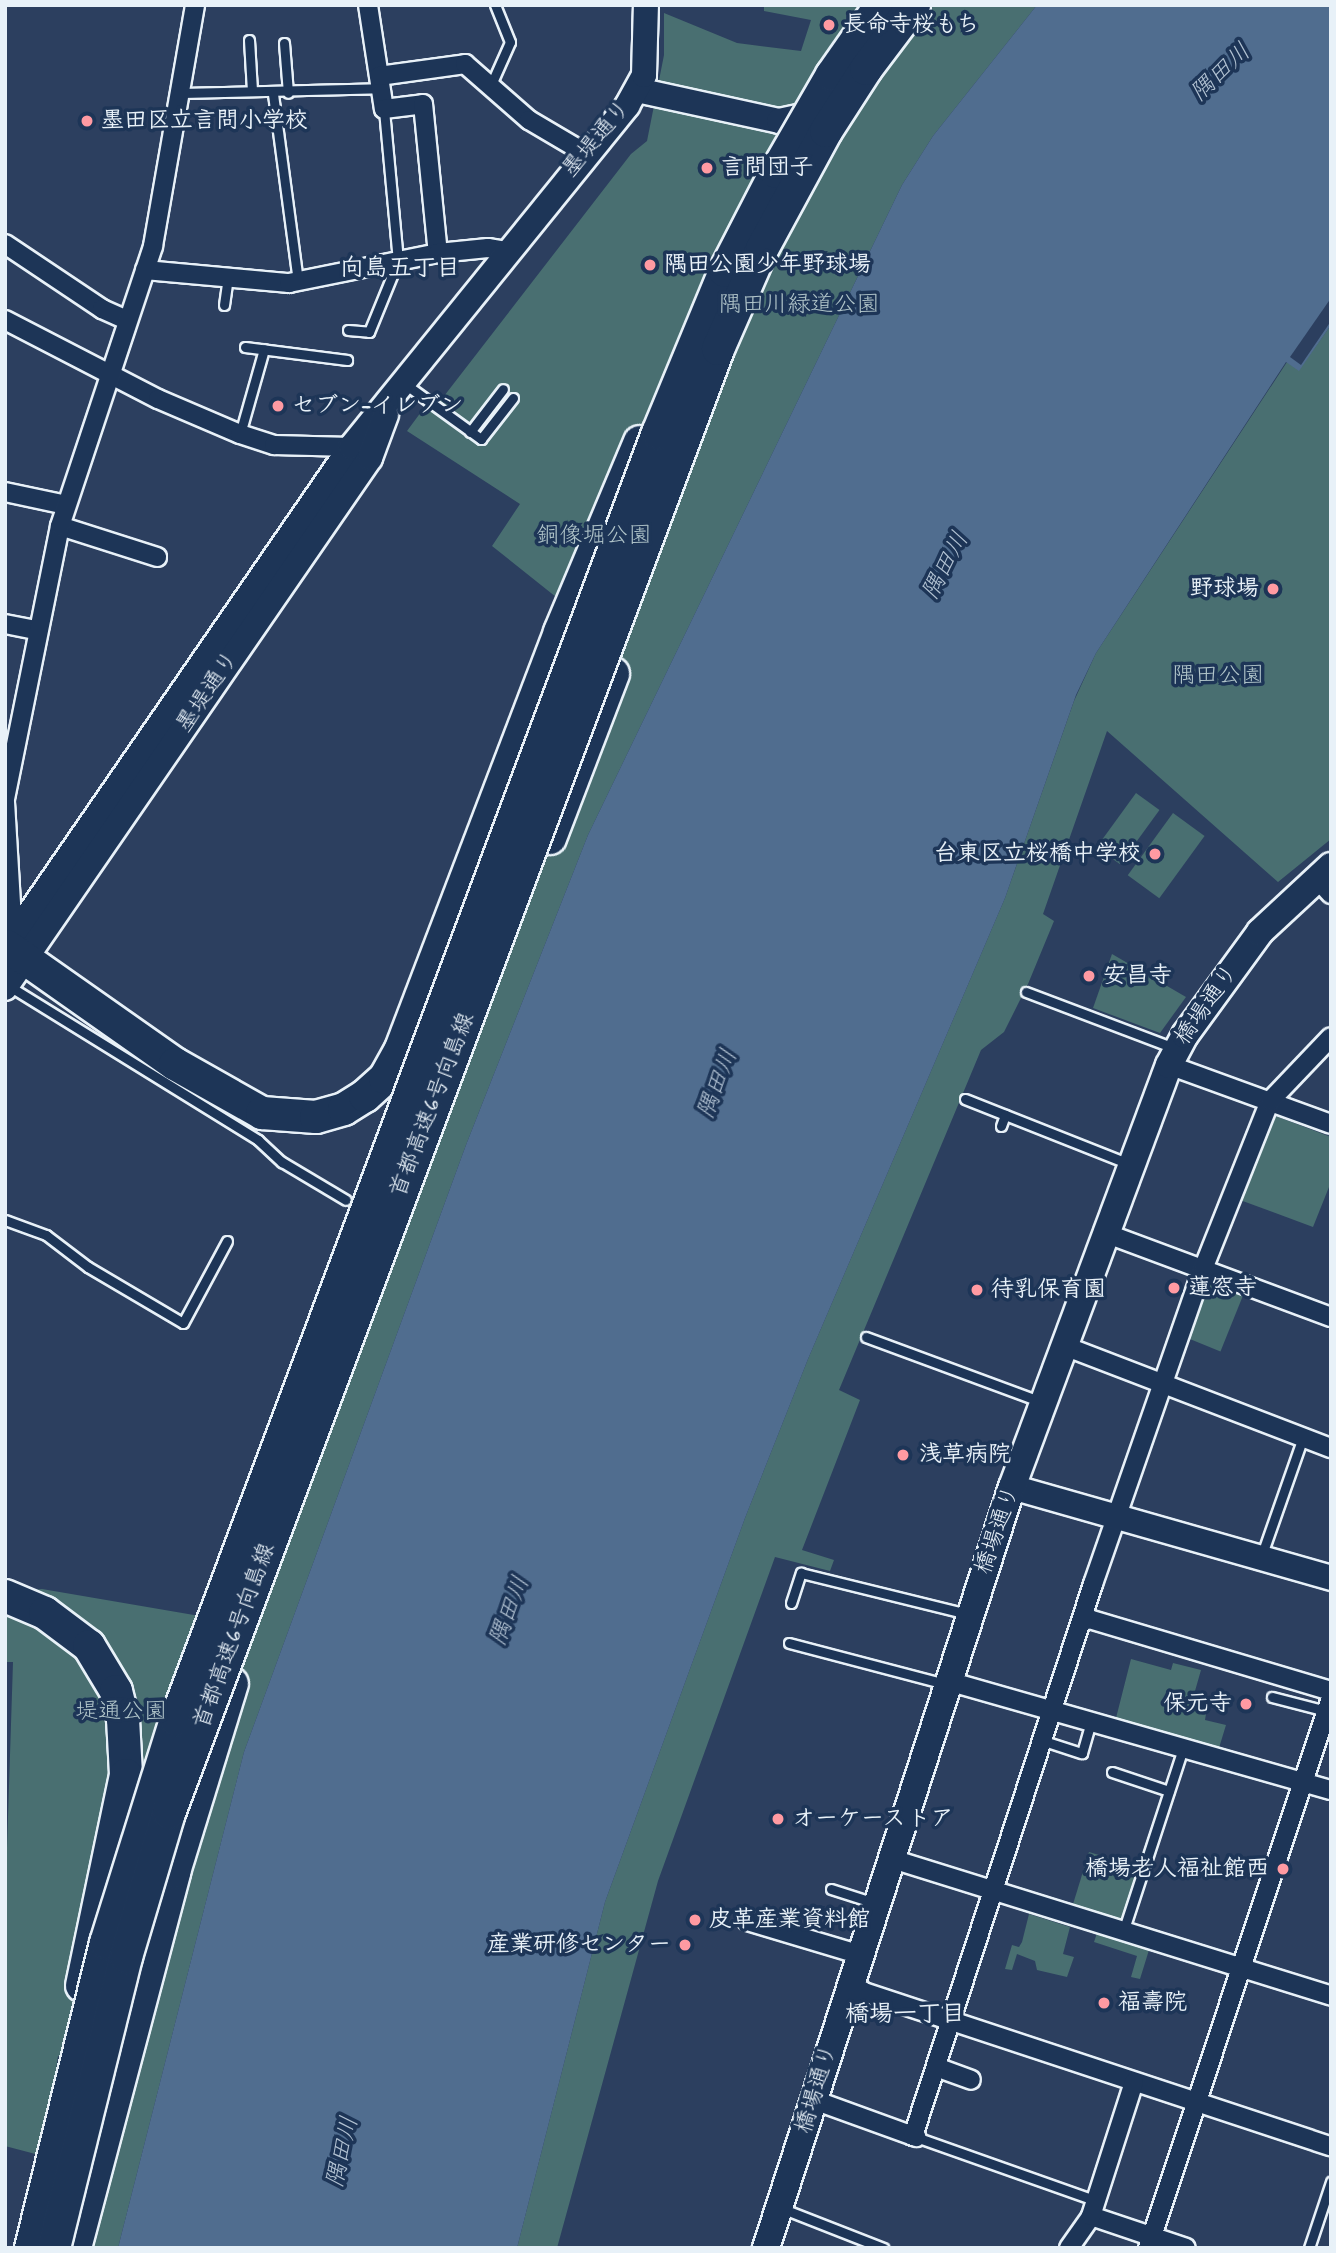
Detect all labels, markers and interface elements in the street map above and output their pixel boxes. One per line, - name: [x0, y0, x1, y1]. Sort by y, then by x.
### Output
- place label: 長命寺桜もち: [843, 11, 981, 39]
- marker: 長命寺桜もち: [821, 17, 837, 33]
- water label: 隅田川: [1185, 38, 1257, 108]
- street label: 墨堤通り: [557, 95, 637, 183]
- place label: 墨田区立言問小学校: [101, 107, 308, 135]
- marker: 墨田区立言問小学校: [79, 113, 95, 129]
- place label: 言問団子: [721, 154, 813, 182]
- marker: 言問団子: [699, 160, 715, 176]
- place label: 隅田公園少年野球場: [664, 251, 871, 279]
- district label: 向島五丁目: [340, 255, 460, 283]
- marker: 隅田公園少年野球場: [642, 257, 658, 273]
- park label: 隅田川緑道公園: [719, 291, 879, 319]
- place label: セブン-イレブン: [292, 392, 463, 420]
- marker: セブン-イレブン: [270, 398, 286, 414]
- park label: 銅像堀公園: [537, 522, 651, 550]
- water label: 隅田川: [916, 527, 976, 605]
- place label: 野球場: [1190, 575, 1259, 603]
- marker: 野球場: [1265, 581, 1281, 597]
- street label: 墨堤通り: [171, 646, 245, 738]
- park label: 隅田公園: [1172, 662, 1264, 690]
- place label: 台東区立桜橋中学校: [934, 840, 1141, 868]
- marker: 台東区立桜橋中学校: [1147, 846, 1163, 862]
- street label: 橋場通り: [1169, 959, 1245, 1051]
- place label: 安昌寺: [1103, 962, 1172, 990]
- marker: 安昌寺: [1081, 968, 1097, 984]
- street label: 首都高速6号向島線: [385, 1009, 481, 1201]
- water label: 隅田川: [692, 1045, 744, 1123]
- place label: 蓮窓寺: [1188, 1274, 1257, 1302]
- place label: 待乳保育園: [991, 1276, 1106, 1304]
- marker: 蓮窓寺: [1166, 1280, 1182, 1296]
- marker: 待乳保育園: [969, 1282, 985, 1298]
- place label: 浅草病院: [919, 1441, 1011, 1469]
- marker: 浅草病院: [893, 1445, 913, 1465]
- street label: 橋場通り: [970, 1482, 1026, 1578]
- street label: 首都高速6号向島線: [189, 1539, 281, 1733]
- water label: 隅田川: [484, 1572, 536, 1650]
- place label: 保元寺: [1163, 1690, 1232, 1718]
- marker: 保元寺: [1238, 1696, 1254, 1712]
- park label: 堤通公園: [75, 1698, 167, 1726]
- place label: オーケーストア: [792, 1805, 953, 1833]
- marker: オーケーストア: [770, 1811, 786, 1827]
- place label: 橋場老人福祉館西: [1085, 1855, 1269, 1883]
- marker: 橋場老人福祉館西: [1275, 1861, 1291, 1877]
- place label: 皮革産業資料館: [709, 1906, 870, 1934]
- marker: 皮革産業資料館: [687, 1912, 703, 1928]
- place label: 産業研修センター: [487, 1931, 671, 1959]
- marker: 産業研修センター: [677, 1937, 693, 1953]
- place label: 福壽院: [1118, 1989, 1187, 2017]
- marker: 福壽院: [1096, 1995, 1112, 2011]
- district label: 橋場一丁目: [845, 2001, 965, 2029]
- street label: 橋場通り: [790, 2041, 844, 2137]
- water label: 隅田川: [321, 2114, 365, 2190]

